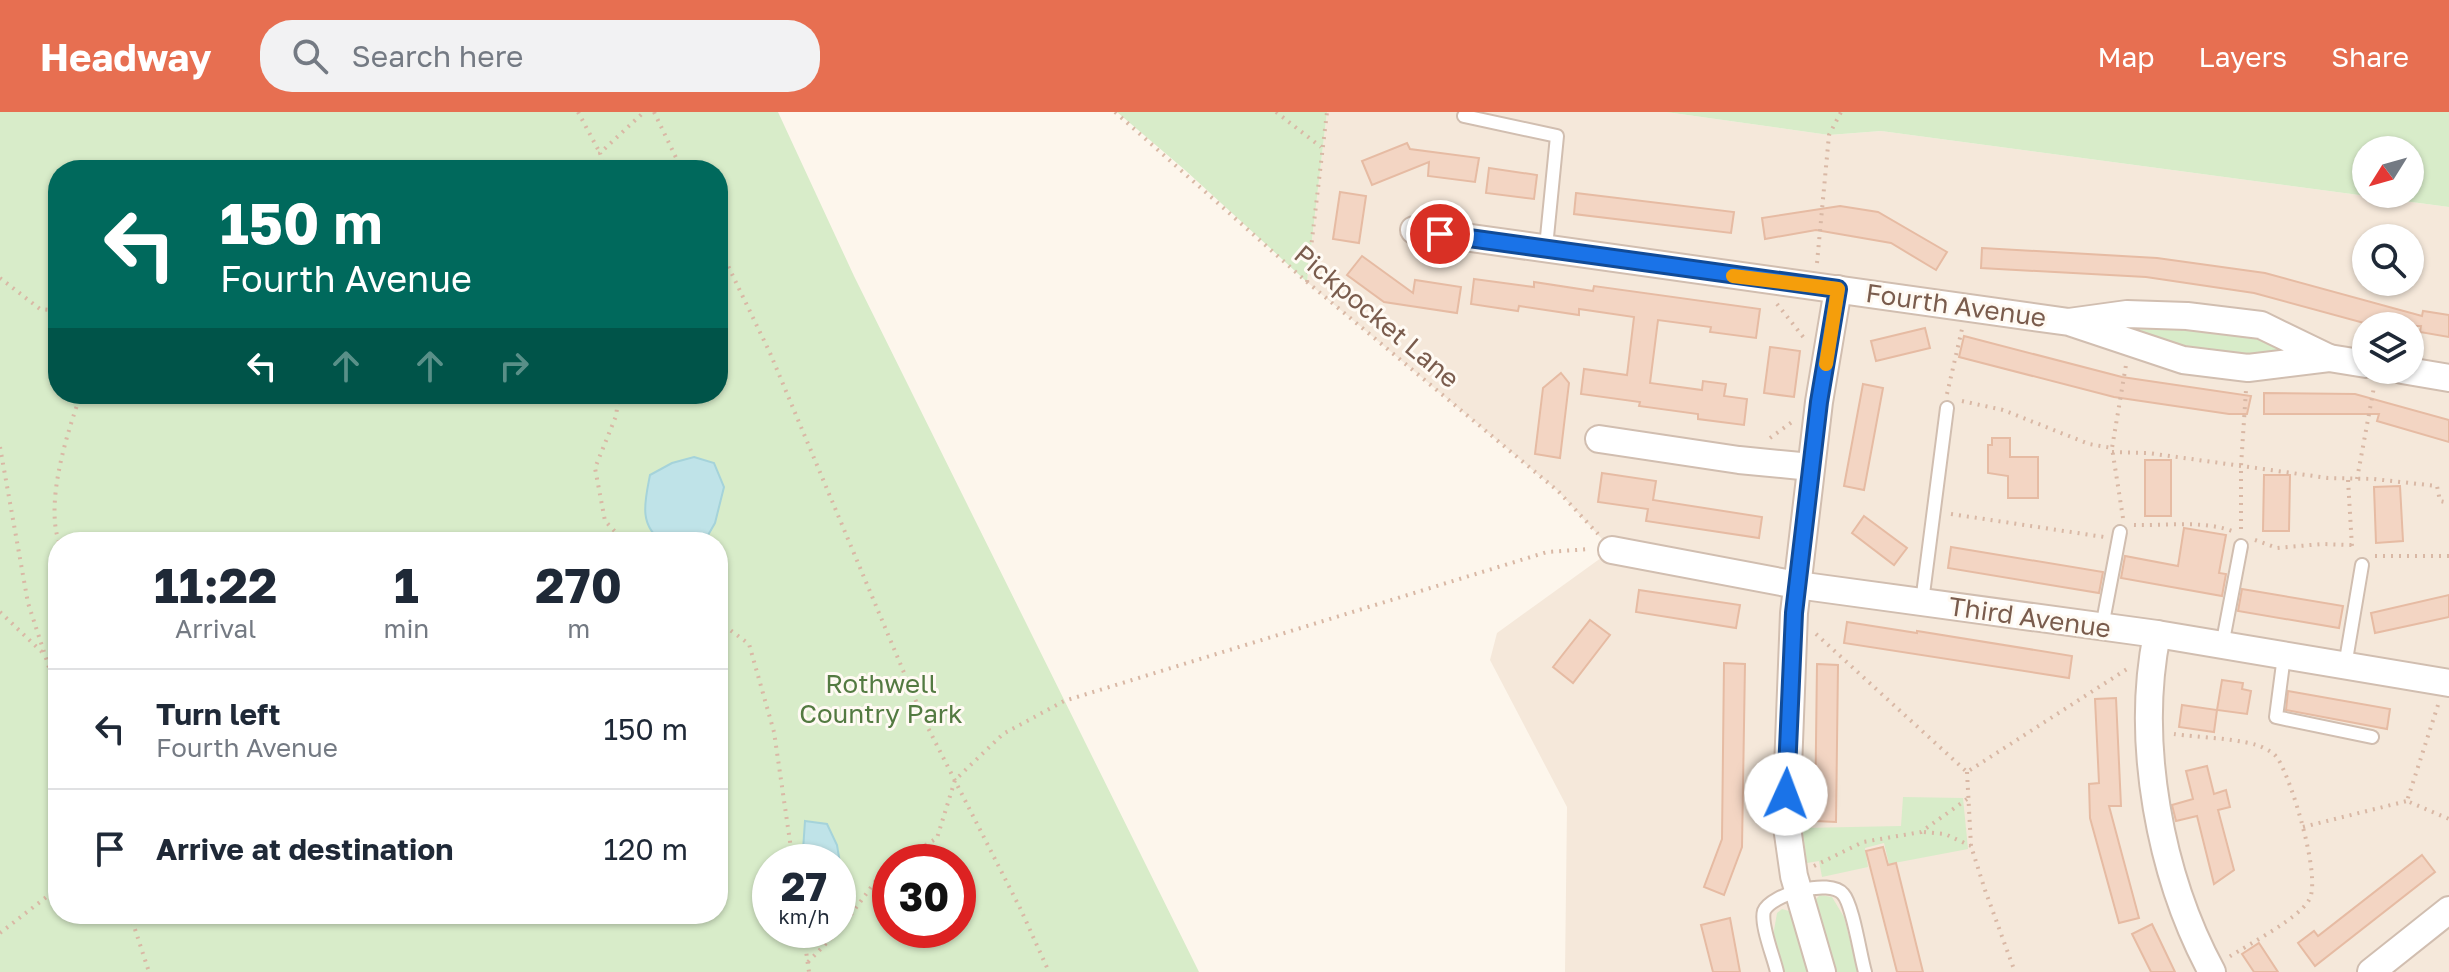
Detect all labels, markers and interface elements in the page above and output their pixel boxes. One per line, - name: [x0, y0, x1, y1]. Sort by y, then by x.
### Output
- search box: [260, 20, 820, 92]
- text: Headway: [40, 34, 212, 79]
- icon: search: [288, 34, 332, 78]
- text: Search here: [352, 38, 523, 74]
- text: Map: [2097, 40, 2155, 73]
- text: Layers: [2199, 40, 2287, 73]
- text: Share: [2331, 40, 2409, 73]
- north arrow: [2352, 136, 2424, 208]
- map controls: [2352, 136, 2424, 384]
- text: 150 m: [220, 189, 382, 256]
- icon: left: [88, 192, 192, 296]
- pin: [1406, 200, 1474, 268]
- icon: arrive: [1418, 212, 1462, 256]
- button: search: [2352, 224, 2424, 296]
- street label: Pickpocket Lane: [1288, 238, 1466, 394]
- text: Fourth Avenue: [220, 257, 472, 300]
- street label: Fourth Avenue: [1864, 277, 2048, 333]
- button: layers: [2352, 312, 2424, 384]
- icon: left: [240, 344, 284, 388]
- icon: ahead: [324, 344, 368, 388]
- icon: ahead: [408, 344, 452, 388]
- icon: right: [492, 344, 536, 388]
- text: 11:22: [154, 556, 277, 614]
- text: 1: [394, 556, 419, 614]
- text: 270: [535, 556, 622, 614]
- street label: Third Avenue: [1947, 590, 2113, 644]
- text: Arrival: [175, 613, 256, 644]
- text: min: [383, 613, 429, 644]
- text: m: [567, 613, 590, 644]
- park label: Rothwell Country Park: [799, 668, 963, 729]
- text: Turn left: [156, 696, 281, 732]
- icon: left: [88, 707, 132, 751]
- text: 150 m: [603, 711, 688, 747]
- text: Fourth Avenue: [156, 732, 338, 763]
- position arrow: [1744, 752, 1828, 836]
- icon: arrive: [88, 827, 132, 871]
- text: Arrive at destination: [156, 831, 453, 867]
- text: 120 m: [603, 831, 688, 867]
- speed limit sign: 30: [872, 844, 976, 948]
- text: 27: [781, 862, 827, 910]
- text: km/h: [779, 904, 829, 928]

